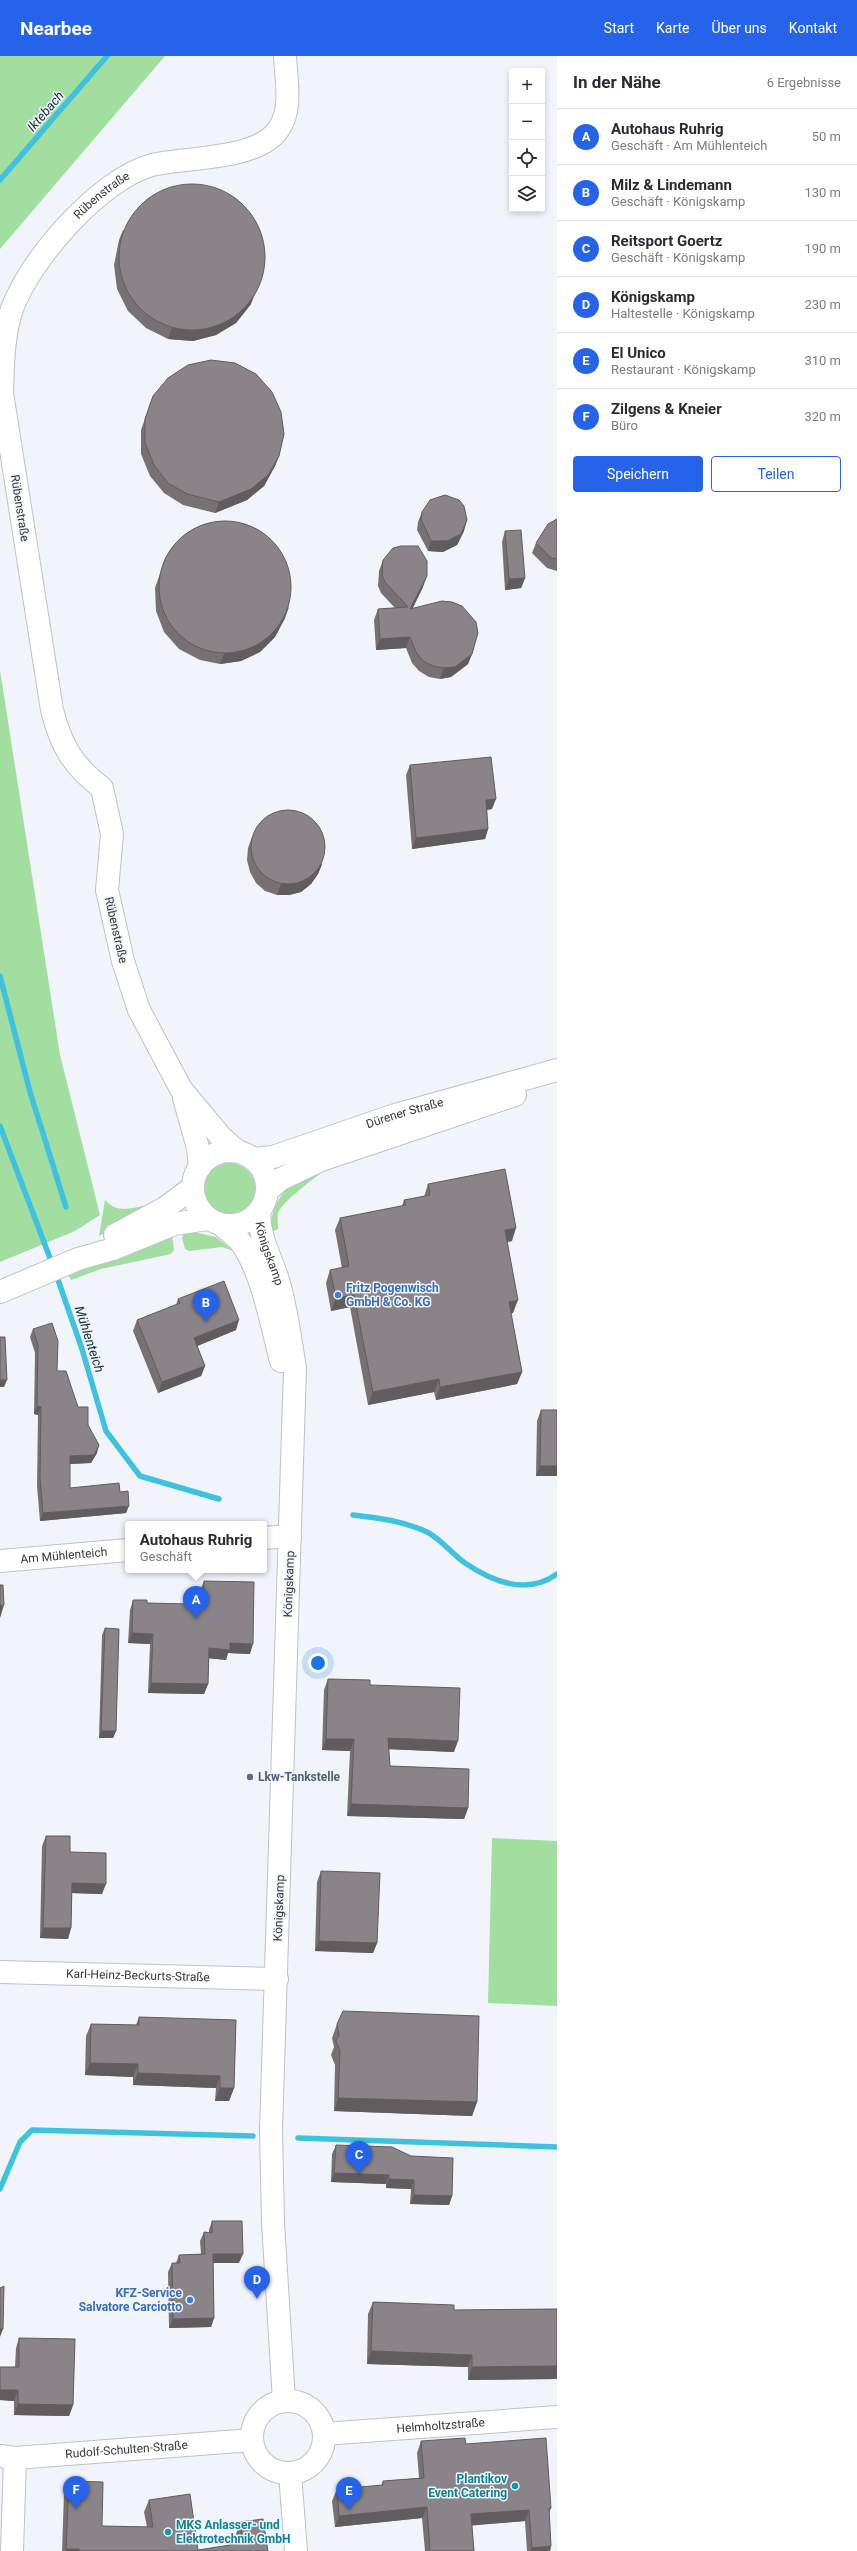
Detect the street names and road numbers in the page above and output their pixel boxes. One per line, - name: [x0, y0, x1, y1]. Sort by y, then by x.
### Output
- street label: Rübenstraße: [71, 169, 132, 222]
- street label: Rübenstraße: [8, 473, 32, 543]
- street label: Rübenstraße: [102, 895, 130, 965]
- street label: Dürener Straße: [364, 1095, 445, 1131]
- street label: Königskamp: [253, 1221, 286, 1287]
- street label: Am Mühlenteich: [20, 1545, 108, 1566]
- street label: Königskamp: [281, 1550, 297, 1618]
- street label: Königskamp: [271, 1874, 287, 1942]
- street label: Karl-Heinz-Beckurts-Straße: [66, 1967, 210, 1984]
- street label: Helmholtzstraße: [396, 2415, 485, 2436]
- street label: Rudolf-Schulten-Straße: [65, 2438, 188, 2461]

